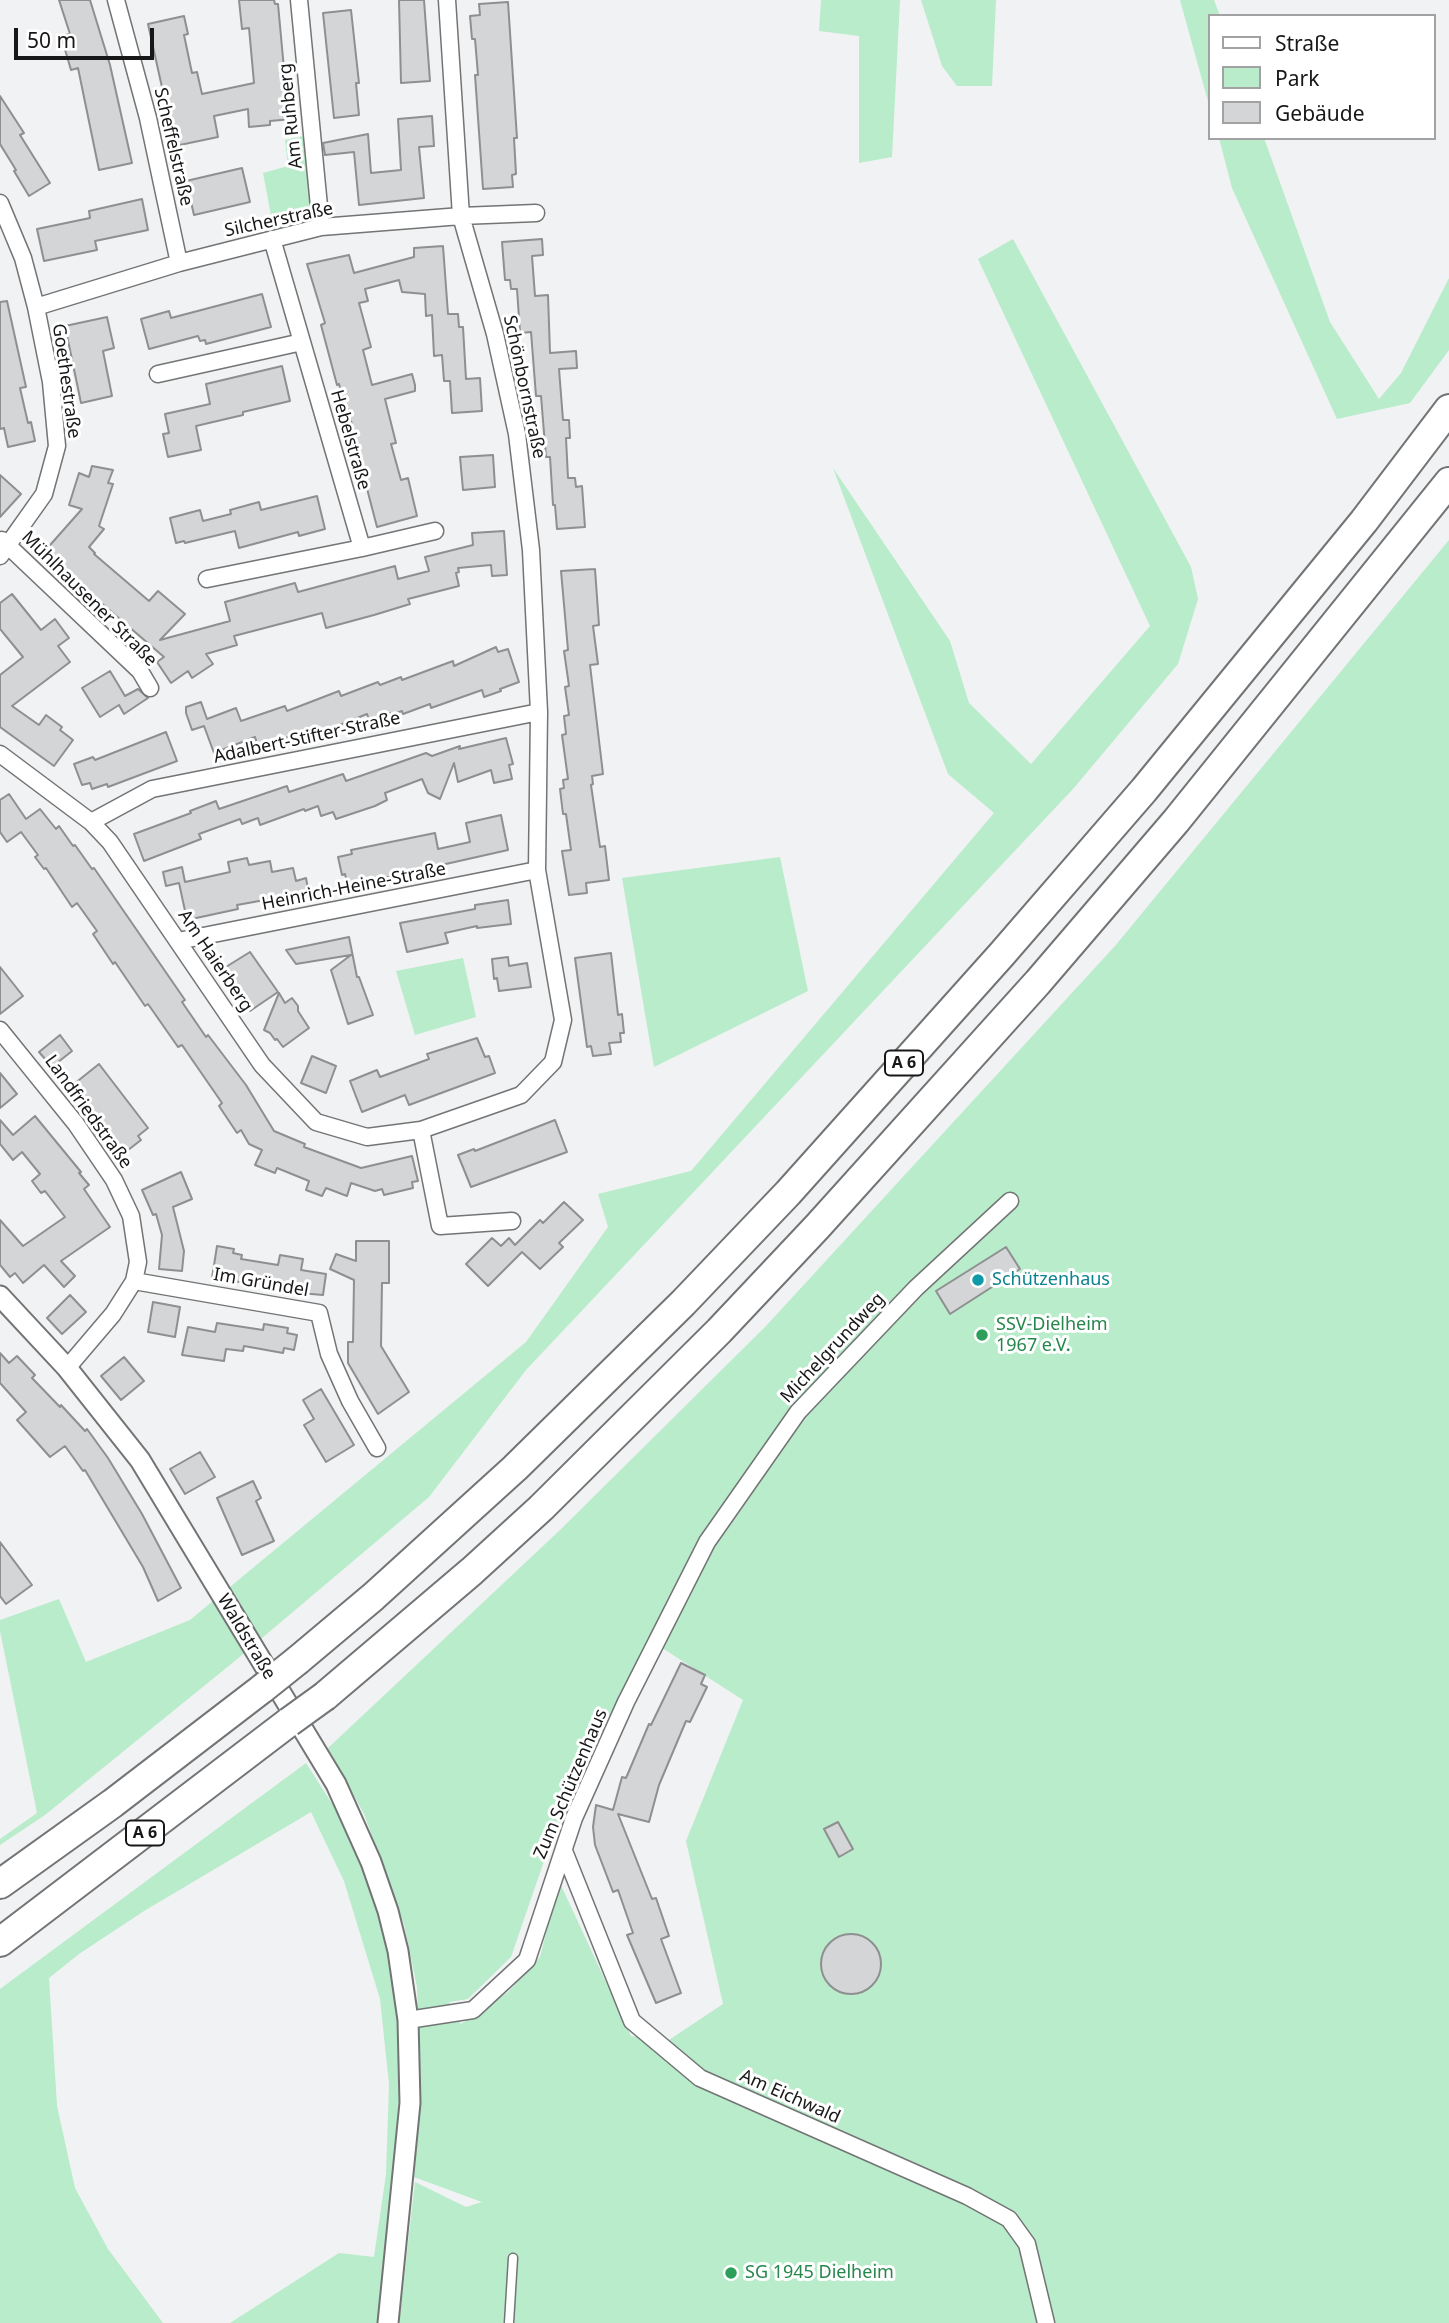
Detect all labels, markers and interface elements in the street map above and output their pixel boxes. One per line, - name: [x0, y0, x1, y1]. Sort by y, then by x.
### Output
- scale bar: [18, 14, 158, 58]
- legend: [1208, 14, 1435, 140]
- text: 50 m: [27, 26, 76, 54]
- text: Straße: [1275, 29, 1339, 57]
- street label: Am Ruhberg: [275, 62, 307, 170]
- text: Park: [1275, 64, 1319, 92]
- street label: Scheffelstraße: [149, 86, 197, 208]
- text: Gebäude: [1275, 99, 1365, 127]
- street label: Silcherstraße: [223, 198, 335, 242]
- street label: Schönbornstraße: [498, 313, 550, 461]
- street label: Goethestraße: [47, 322, 85, 440]
- street label: Hebelstraße: [325, 387, 375, 493]
- street label: Mühlhausener Straße: [17, 527, 161, 671]
- street label: Adalbert-Stifter-Straße: [212, 708, 402, 768]
- street label: Heinrich-Heine-Straße: [260, 859, 448, 915]
- street label: Am Haierberg: [173, 906, 257, 1016]
- road number: A 6: [885, 1050, 923, 1076]
- street label: Landfriedstraße: [40, 1051, 136, 1173]
- street label: Im Gründel: [212, 1264, 310, 1302]
- place label: Schützenhaus: [992, 1269, 1110, 1291]
- marker: Schützenhaus: [970, 1272, 986, 1288]
- street label: Michelgrundweg: [776, 1288, 890, 1408]
- place label: SSV-Dielheim 1967 e.V.: [996, 1314, 1108, 1356]
- marker: SSV-Dielheim 1967 e.V.: [974, 1327, 990, 1343]
- street label: Waldstraße: [212, 1590, 280, 1684]
- street label: Zum Schützenhaus: [530, 1706, 612, 1862]
- road number: A 6: [126, 1820, 164, 1845]
- street label: Am Eichwald: [737, 2065, 843, 2129]
- place label: SG 1945 Dielheim: [745, 2262, 894, 2284]
- marker: SG 1945 Dielheim: [723, 2265, 739, 2281]

